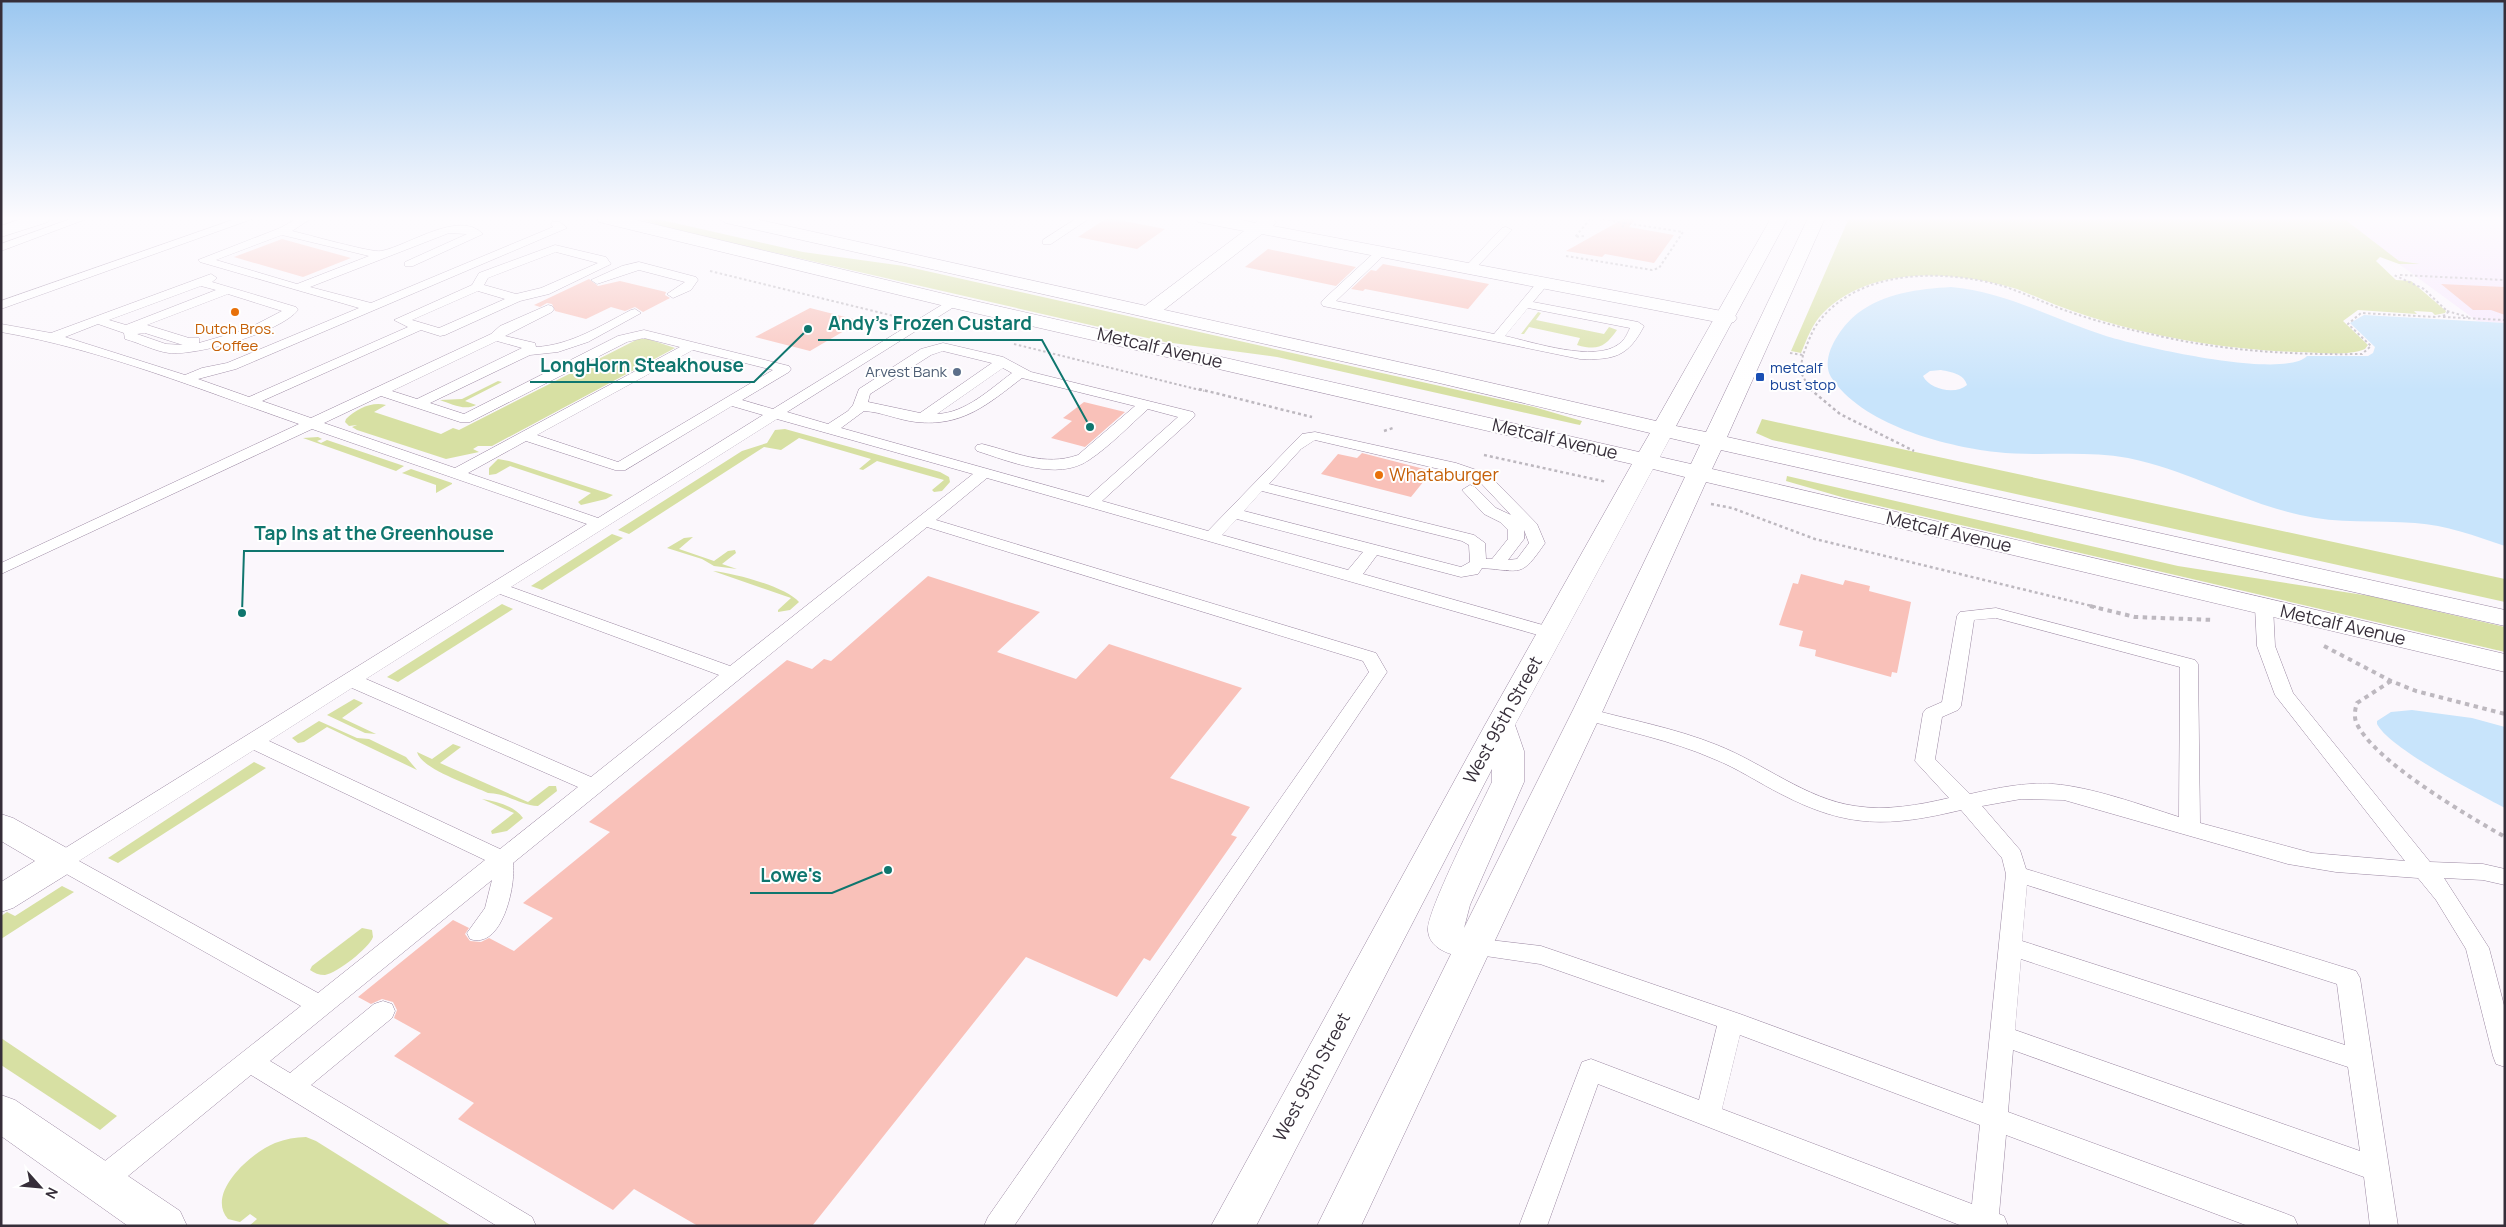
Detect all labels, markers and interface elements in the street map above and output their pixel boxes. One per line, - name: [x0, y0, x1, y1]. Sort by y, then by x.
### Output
- marker: Dutch Bros. Coffee: [229, 306, 241, 318]
- callout: Andy's Frozen Custard: [818, 306, 1042, 340]
- text: Andy's Frozen Custard: [828, 310, 1032, 336]
- place label: Dutch Bros. Coffee: [195, 318, 275, 356]
- street label: Metcalf Avenue: [1095, 321, 1225, 373]
- callout: LongHorn Steakhouse: [530, 348, 754, 382]
- text: LongHorn Steakhouse: [540, 352, 744, 378]
- place label: metcalf bust stop: [1770, 357, 1836, 395]
- place label: Arvest Bank: [865, 361, 948, 382]
- marker: Arvest Bank: [951, 366, 963, 378]
- marker: metcalf bust stop: [1754, 371, 1766, 383]
- street label: Metcalf Avenue: [1490, 412, 1620, 464]
- place label: Whataburger: [1389, 462, 1499, 486]
- marker: Whataburger: [1373, 469, 1385, 481]
- street label: Metcalf Avenue: [1884, 505, 2014, 557]
- callout: Tap Ins at the Greenhouse: [244, 517, 504, 551]
- text: Tap Ins at the Greenhouse: [254, 520, 494, 546]
- street label: Metcalf Avenue: [2278, 598, 2408, 650]
- street label: West 95th Street: [1457, 651, 1547, 788]
- callout: Lowe's: [750, 859, 832, 893]
- text: Lowe's: [760, 862, 822, 888]
- street label: West 95th Street: [1267, 1008, 1355, 1145]
- north arrow: [15, 1162, 65, 1212]
- text: N: [41, 1184, 63, 1202]

